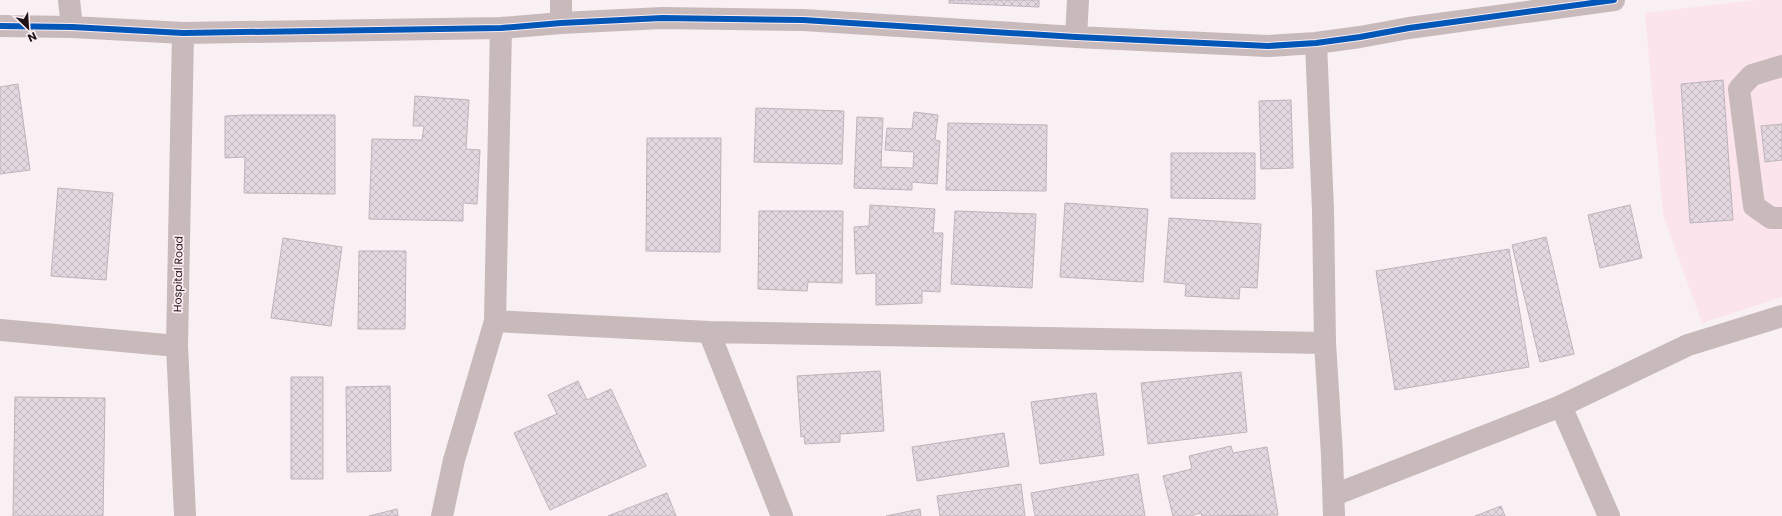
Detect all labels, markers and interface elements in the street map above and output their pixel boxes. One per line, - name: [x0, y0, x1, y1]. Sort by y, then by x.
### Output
- north arrow: [8, 8, 48, 48]
- text: N: [25, 28, 39, 46]
- street label: Hospital Road: [169, 236, 187, 312]

